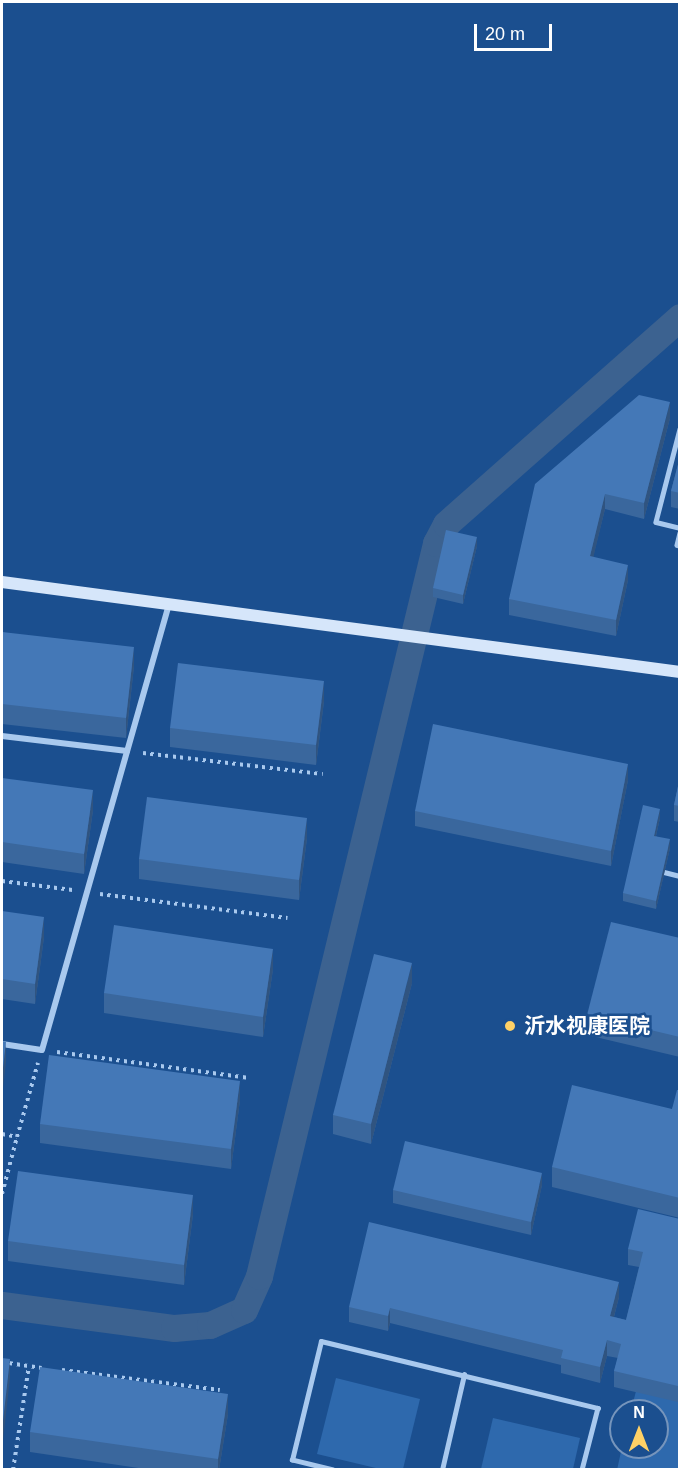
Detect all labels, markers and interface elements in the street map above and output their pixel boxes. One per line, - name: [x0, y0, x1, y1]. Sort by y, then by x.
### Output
- scale bar: [477, 12, 555, 50]
- text: 20 m: [485, 24, 525, 44]
- place label: 沂水视康医院: [524, 1013, 650, 1039]
- marker: 沂水视康医院: [501, 1017, 519, 1035]
- north arrow: [609, 1399, 669, 1459]
- text: N: [633, 1404, 645, 1421]

